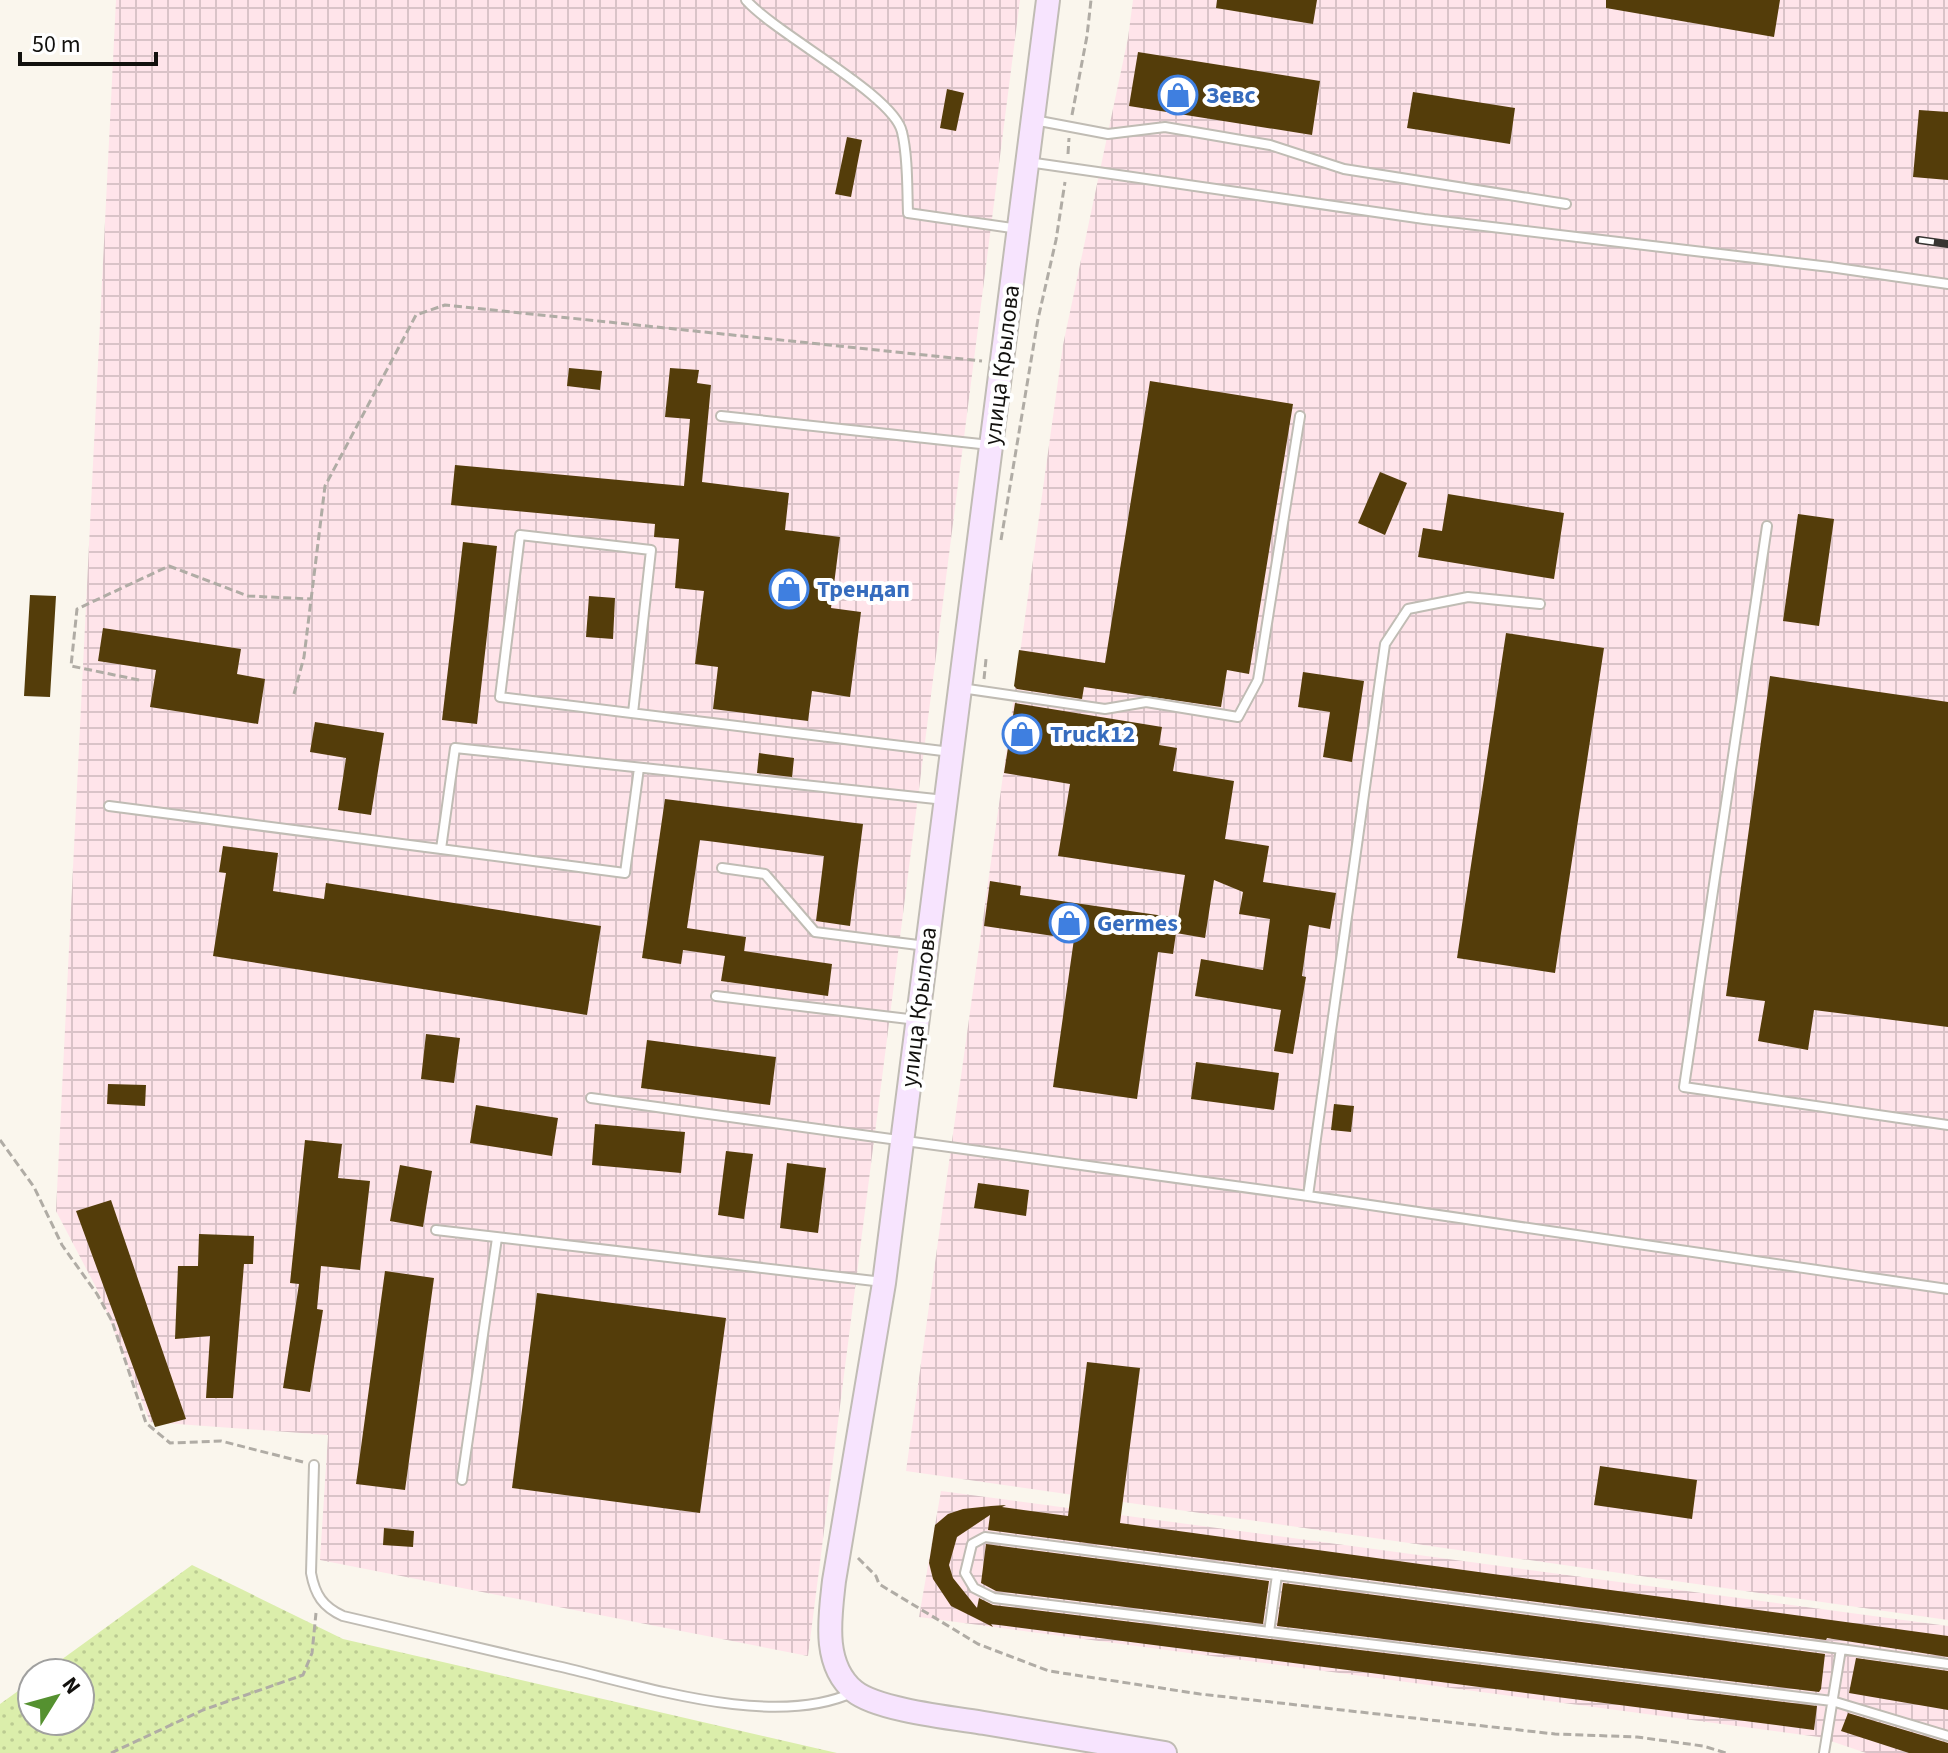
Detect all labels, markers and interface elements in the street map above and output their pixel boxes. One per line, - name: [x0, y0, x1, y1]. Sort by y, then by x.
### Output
- scale bar: [20, 16, 156, 66]
- text: 50 m: [32, 27, 81, 62]
- shop icon: Зевс: [1157, 74, 1199, 116]
- place label: Зевс: [1206, 78, 1256, 113]
- street label: улица Крылова: [975, 283, 1029, 447]
- shop icon: Трендап: [768, 568, 810, 610]
- place label: Трендап: [817, 572, 910, 607]
- shop icon: Truck12: [1001, 713, 1043, 755]
- place label: Truck12: [1050, 717, 1135, 752]
- shop icon: Germes: [1048, 902, 1090, 944]
- place label: Germes: [1097, 906, 1178, 941]
- street label: улица Крылова: [892, 925, 946, 1089]
- north arrow: [16, 1657, 96, 1737]
- text: N: [54, 1670, 88, 1701]

